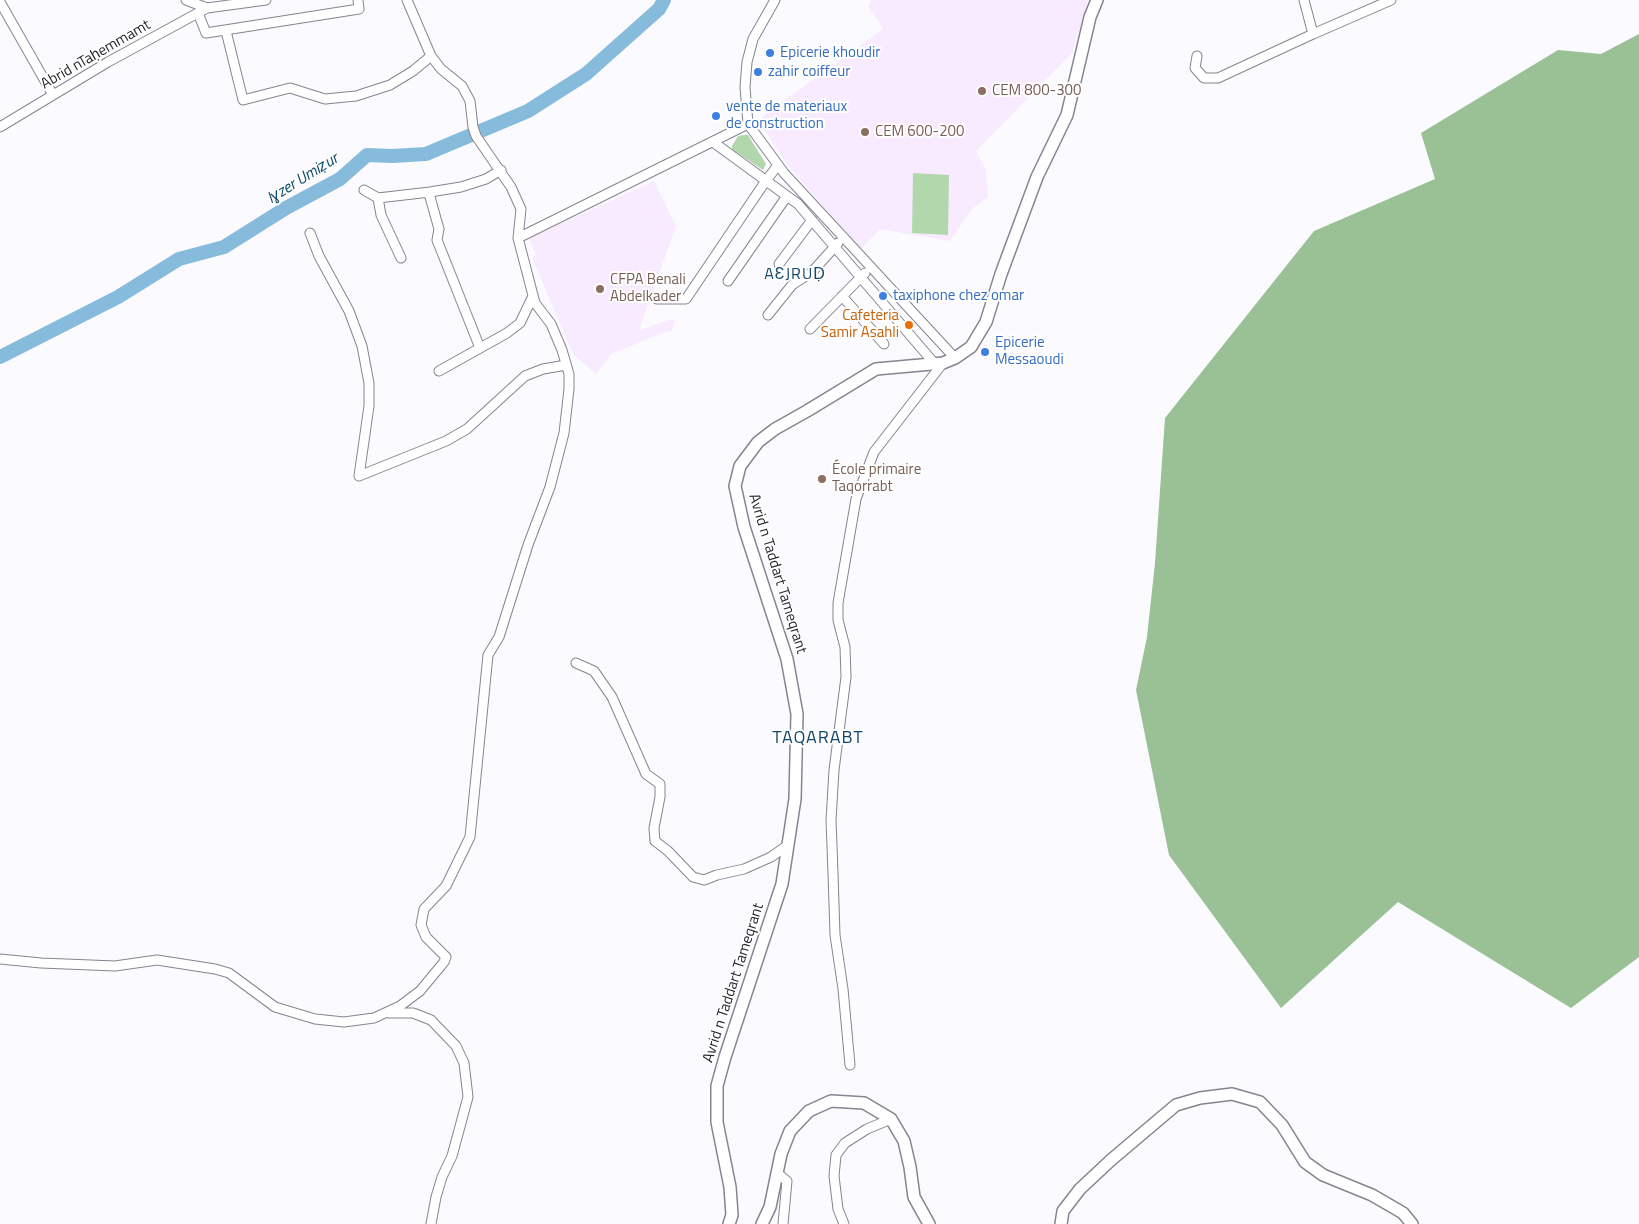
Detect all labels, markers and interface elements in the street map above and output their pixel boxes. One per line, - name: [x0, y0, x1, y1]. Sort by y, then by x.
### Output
- street label: Abrid nTaḥemmamt: [38, 16, 154, 94]
- place label: Epicerie khoudir: [780, 44, 880, 62]
- marker: Epicerie khoudir: [764, 47, 776, 59]
- place label: zahir coiffeur: [768, 63, 850, 81]
- marker: zahir coiffeur: [752, 66, 764, 78]
- place label: CEM 800-300: [992, 82, 1081, 100]
- marker: CEM 800-300: [976, 85, 988, 97]
- place label: vente de materiaux de construction: [726, 98, 847, 133]
- marker: vente de materiaux de construction: [710, 110, 722, 122]
- place label: CEM 600-200: [875, 123, 964, 141]
- marker: CEM 600-200: [859, 126, 871, 138]
- water label: Iɣzer Umiẓur: [264, 150, 342, 208]
- district label: AƐJRUḌ: [763, 265, 827, 285]
- place label: CFPA Benali Abdelkader: [610, 271, 686, 306]
- marker: CFPA Benali Abdelkader: [594, 283, 606, 295]
- place label: taxiphone chez omar: [893, 287, 1024, 305]
- marker: taxiphone chez omar: [877, 290, 889, 302]
- place label: Cafeteria Samir Asahli: [821, 307, 899, 342]
- marker: Cafeteria Samir Asahli: [903, 319, 915, 331]
- place label: Epicerie Messaoudi: [995, 334, 1064, 369]
- marker: Epicerie Messaoudi: [979, 346, 991, 358]
- place label: École primaire Taqorrabt: [832, 461, 921, 496]
- marker: École primaire Taqorrabt: [816, 473, 828, 485]
- street label: Avrid n Taddart Tameqrant: [744, 492, 810, 656]
- district label: TAQARABT: [771, 728, 865, 750]
- street label: Avrid n Taddart Tameqrant: [700, 901, 768, 1065]

